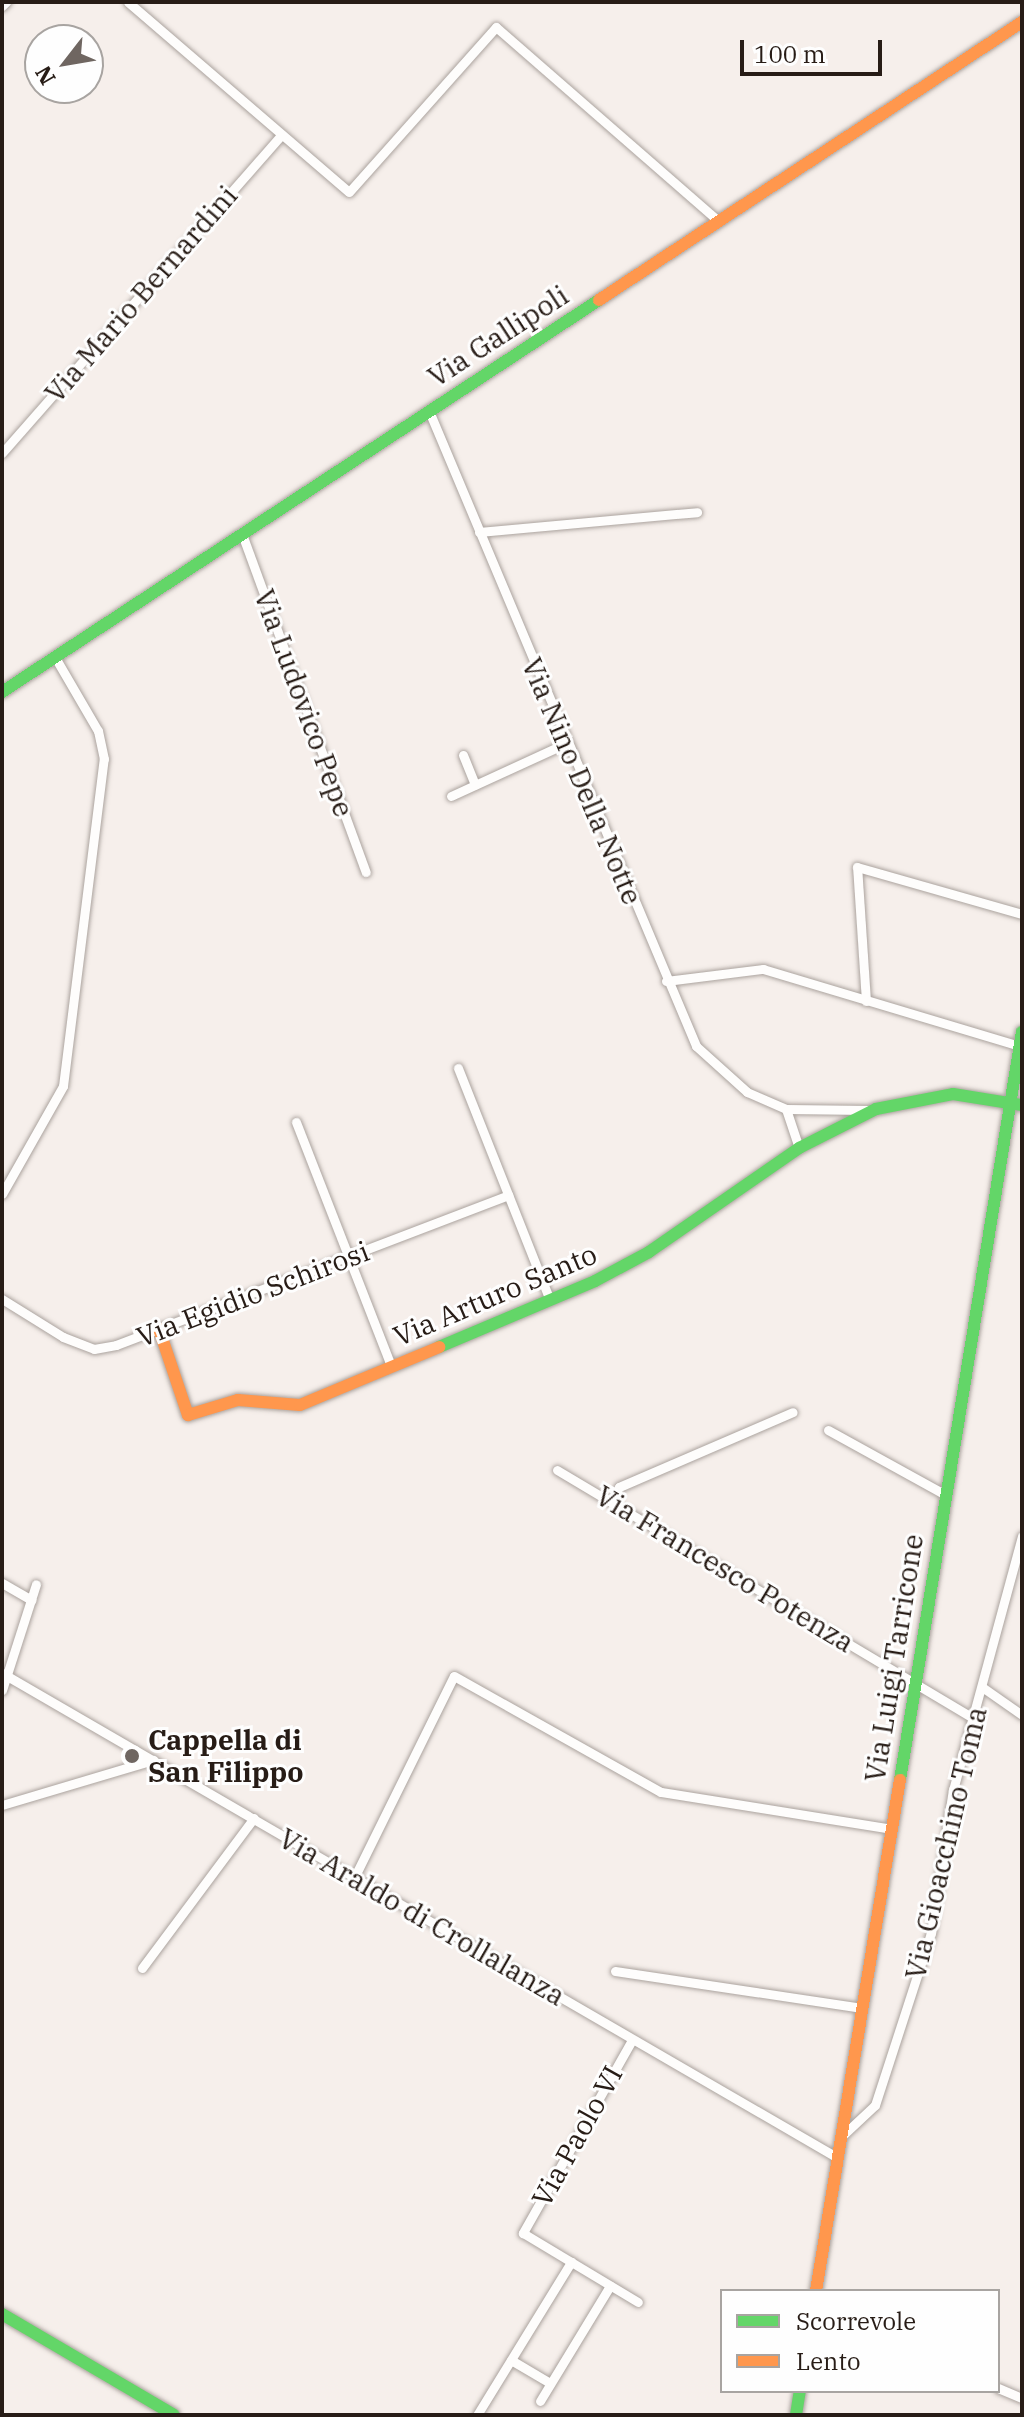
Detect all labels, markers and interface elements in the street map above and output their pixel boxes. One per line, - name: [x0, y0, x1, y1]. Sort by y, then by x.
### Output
- north arrow: [24, 24, 104, 104]
- scale bar: [744, 24, 886, 74]
- text: 100 m: [754, 38, 826, 70]
- text: N: [28, 61, 62, 91]
- street label: Via Mario Bernardini: [38, 179, 244, 409]
- street label: Via Gallipoli: [422, 278, 574, 394]
- street label: Via Ludovico Pepe: [247, 585, 361, 821]
- street label: Via Nino Della Notte: [515, 653, 649, 909]
- street label: Via Egidio Schirosi: [132, 1234, 374, 1354]
- street label: Via Arturo Santo: [388, 1237, 602, 1353]
- street label: Via Francesco Potenza: [590, 1479, 860, 1659]
- street label: Via Luigi Tarricone: [858, 1532, 930, 1784]
- street label: Via Gioacchino Toma: [898, 1703, 994, 1983]
- place label: Cappella di San Filippo: [148, 1723, 304, 1789]
- marker: Cappella di San Filippo: [123, 1747, 141, 1765]
- street label: Via Araldo di Crollalanza: [273, 1821, 571, 2013]
- street label: Via Paolo VI: [525, 2060, 629, 2212]
- legend: [720, 2289, 1000, 2393]
- text: Scorrevole: [796, 2305, 916, 2337]
- text: Lento: [796, 2345, 860, 2377]

